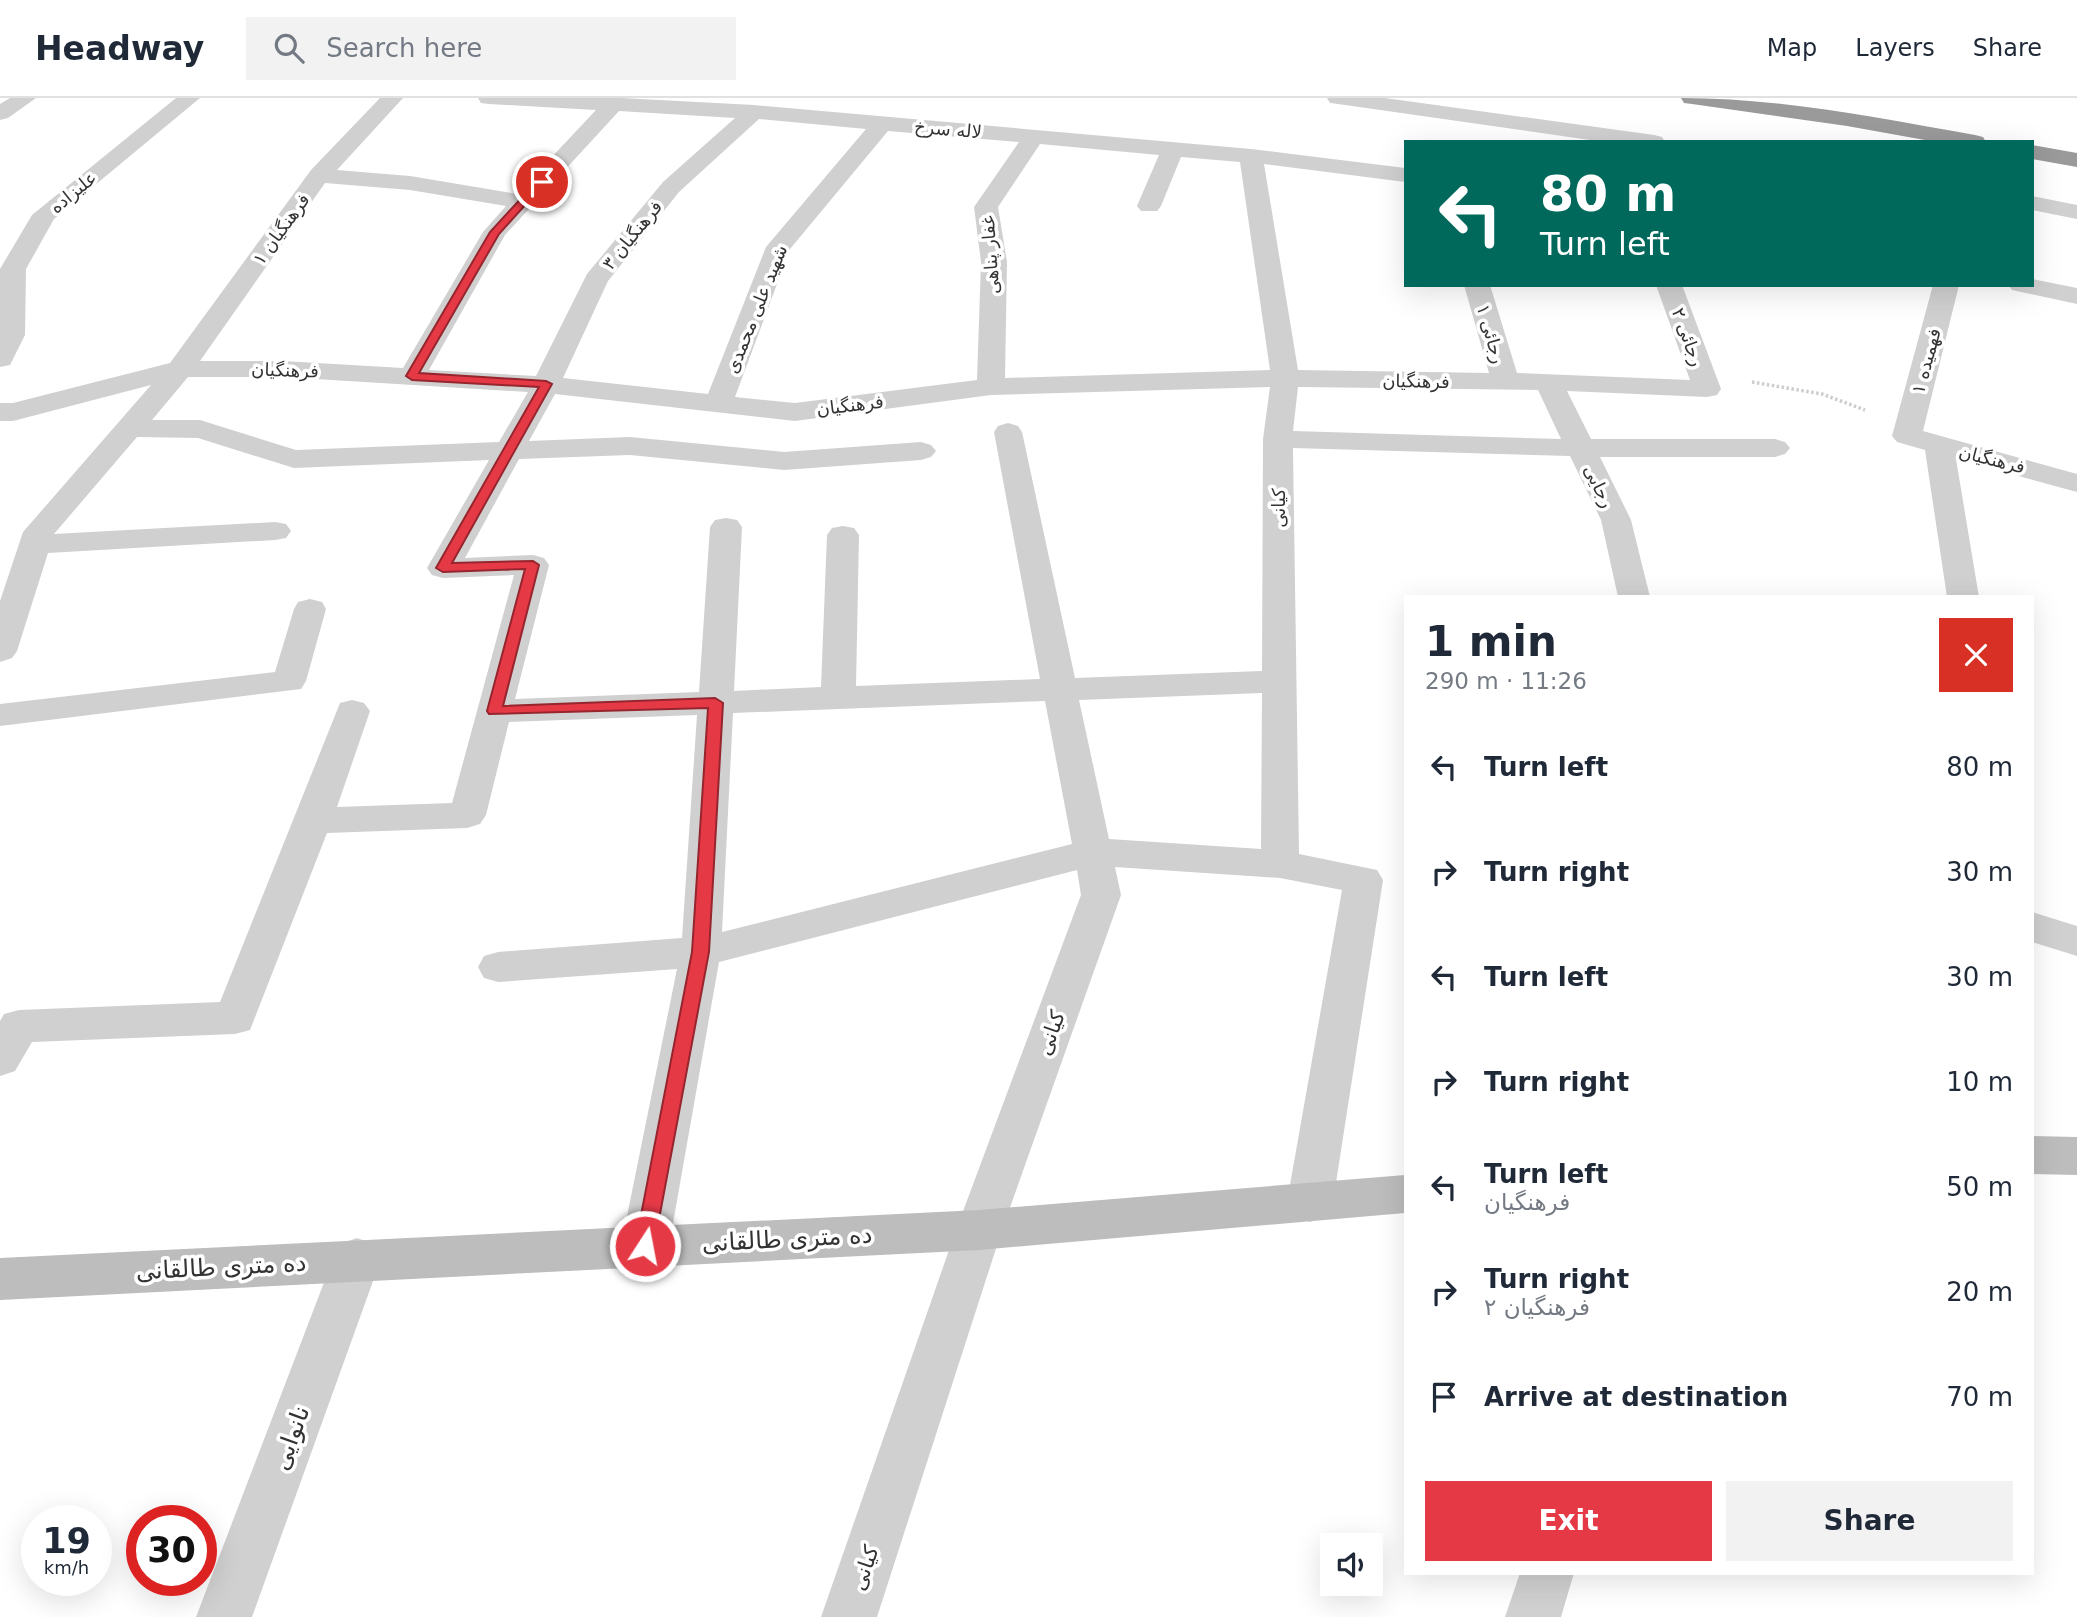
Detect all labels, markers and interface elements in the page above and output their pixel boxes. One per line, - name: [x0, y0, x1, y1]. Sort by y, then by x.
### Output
- search box: [246, 17, 736, 80]
- text: Headway: [35, 29, 204, 68]
- icon: search: [270, 29, 308, 67]
- text: Search here: [326, 33, 482, 63]
- text: Map: [1767, 34, 1817, 62]
- text: Layers: [1855, 34, 1935, 62]
- text: Share: [1973, 34, 2042, 62]
- street label: لاله سرخ: [913, 116, 983, 143]
- pin: [512, 152, 572, 212]
- icon: arrive: [523, 163, 561, 201]
- text: 80 m: [1540, 166, 1676, 223]
- street label: علیزاده: [45, 167, 101, 218]
- icon: left: [1425, 168, 1516, 259]
- street label: فرهنگیان ۱: [248, 189, 315, 269]
- street label: فرهنگیان ۳: [598, 196, 667, 274]
- street label: غفار پناهی: [977, 215, 1004, 295]
- text: Turn left: [1540, 225, 1670, 263]
- street label: شهید علی محمدی: [721, 242, 792, 377]
- street label: رجائی ۱: [1473, 302, 1509, 366]
- street label: رجائی ۲: [1668, 305, 1708, 369]
- street label: فهمیده ۱: [1907, 326, 1946, 396]
- street label: فرهنگیان: [251, 358, 319, 383]
- street label: فرهنگیان: [1382, 370, 1450, 393]
- street label: فرهنگیان: [815, 390, 885, 421]
- street label: فرهنگیان: [1956, 441, 2027, 478]
- street label: رجایی: [1580, 461, 1618, 511]
- street label: کیانی: [1268, 488, 1289, 528]
- text: 1 min: [1425, 617, 1557, 666]
- button: close: [1939, 618, 2013, 692]
- text: 290 m · 11:26: [1425, 668, 1587, 694]
- icon: left: [1425, 748, 1463, 786]
- text: Turn left: [1484, 752, 1608, 782]
- text: 80 m: [1946, 752, 2013, 782]
- icon: right: [1425, 853, 1463, 891]
- text: Turn right: [1484, 857, 1629, 887]
- text: 30 m: [1946, 857, 2013, 887]
- icon: left: [1425, 958, 1463, 996]
- text: Turn left: [1484, 962, 1608, 992]
- text: 30 m: [1946, 962, 2013, 992]
- street label: کیانی: [1032, 1007, 1070, 1059]
- icon: right: [1425, 1063, 1463, 1101]
- text: Turn right: [1484, 1067, 1629, 1097]
- text: 10 m: [1946, 1067, 2013, 1097]
- text: Turn left: [1484, 1159, 1608, 1189]
- icon: left: [1425, 1168, 1463, 1206]
- text: 50 m: [1946, 1172, 2013, 1202]
- text: فرهنگیان: [1484, 1189, 1570, 1215]
- position arrow: [608, 1209, 682, 1283]
- street label: ده متری طالقانی: [701, 1221, 873, 1257]
- street label: ده متری طالقانی: [135, 1249, 307, 1285]
- text: Turn right: [1484, 1264, 1629, 1294]
- icon: right: [1425, 1273, 1463, 1311]
- text: 20 m: [1946, 1277, 2013, 1307]
- text: فرهنگیان ۲: [1484, 1294, 1590, 1320]
- icon: arrive: [1425, 1378, 1463, 1416]
- text: Arrive at destination: [1484, 1382, 1788, 1412]
- text: 70 m: [1946, 1382, 2013, 1412]
- street label: نانوایی: [266, 1402, 316, 1474]
- button: Exit: [1425, 1481, 1712, 1561]
- button: Share: [1726, 1481, 2013, 1561]
- speed limit sign: 30: [126, 1505, 217, 1596]
- text: 19: [42, 1521, 91, 1561]
- map controls: [1320, 1533, 1383, 1596]
- button: sound: [1320, 1533, 1383, 1596]
- street label: کیانی: [846, 1542, 884, 1594]
- text: km/h: [44, 1557, 89, 1578]

